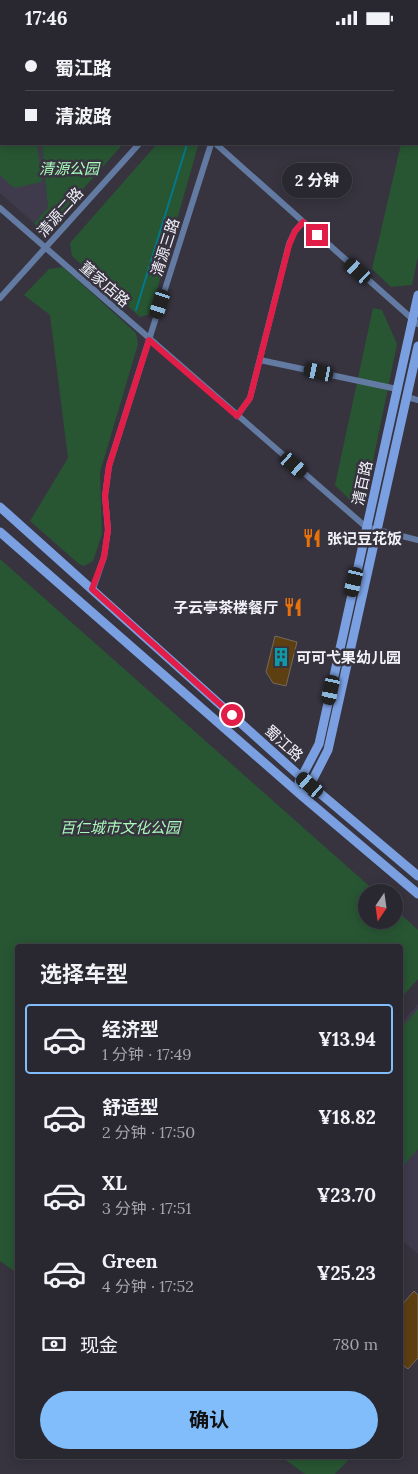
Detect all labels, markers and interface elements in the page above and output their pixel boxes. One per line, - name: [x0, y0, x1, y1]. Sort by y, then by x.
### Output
- text: 17:46: [25, 6, 68, 30]
- text: 蜀江路: [55, 56, 112, 80]
- text: 清波路: [55, 104, 112, 128]
- park label: 清源公园: [39, 159, 101, 178]
- callout: 2 分钟: [282, 163, 352, 197]
- text: 2 分钟: [295, 170, 339, 190]
- street label: 清源二路: [33, 183, 87, 241]
- street label: 清源三路: [147, 216, 183, 278]
- route end: [306, 224, 328, 246]
- car: [341, 255, 374, 287]
- street label: 董家店路: [76, 257, 134, 311]
- car: [148, 287, 171, 321]
- car: [302, 362, 335, 382]
- car: [277, 449, 310, 481]
- street label: 清百路: [348, 459, 376, 507]
- restaurant icon: 张记豆花饭: [301, 527, 323, 549]
- place label: 张记豆花饭: [327, 529, 402, 548]
- car: [343, 566, 364, 598]
- restaurant icon: 子云亭茶楼餐厅: [282, 596, 304, 618]
- place label: 子云亭茶楼餐厅: [173, 598, 278, 617]
- building icon: 可可弋果幼儿园: [270, 646, 292, 668]
- place label: 可可弋果幼儿园: [296, 648, 401, 667]
- car: [320, 674, 341, 706]
- route start: [221, 704, 243, 726]
- street label: 蜀江路: [261, 721, 307, 765]
- car: [293, 769, 326, 801]
- park label: 百仁城市文化公园: [60, 818, 182, 837]
- north arrow: [358, 884, 402, 929]
- map controls: [358, 884, 403, 929]
- text: 选择车型: [40, 960, 128, 988]
- icon: car: [42, 1017, 87, 1062]
- text: 经济型: [102, 1017, 159, 1041]
- text: ¥13.94: [318, 1027, 376, 1051]
- text: 1 分钟 · 17:49: [102, 1044, 192, 1064]
- icon: car: [42, 1095, 87, 1140]
- text: 舒适型: [102, 1095, 159, 1119]
- text: ¥18.82: [318, 1105, 376, 1129]
- text: 2 分钟 · 17:50: [102, 1122, 195, 1142]
- text: XL: [102, 1171, 127, 1195]
- icon: car: [42, 1173, 87, 1218]
- text: ¥23.70: [317, 1183, 376, 1207]
- text: 3 分钟 · 17:51: [102, 1198, 191, 1218]
- text: Green: [102, 1249, 158, 1273]
- icon: car: [42, 1251, 87, 1296]
- text: ¥25.23: [317, 1261, 376, 1285]
- text: 4 分钟 · 17:52: [102, 1276, 194, 1296]
- icon: cash: [40, 1330, 68, 1358]
- text: 现金: [80, 1333, 118, 1357]
- text: 780 m: [333, 1334, 378, 1354]
- button: 确认: [40, 1391, 378, 1449]

